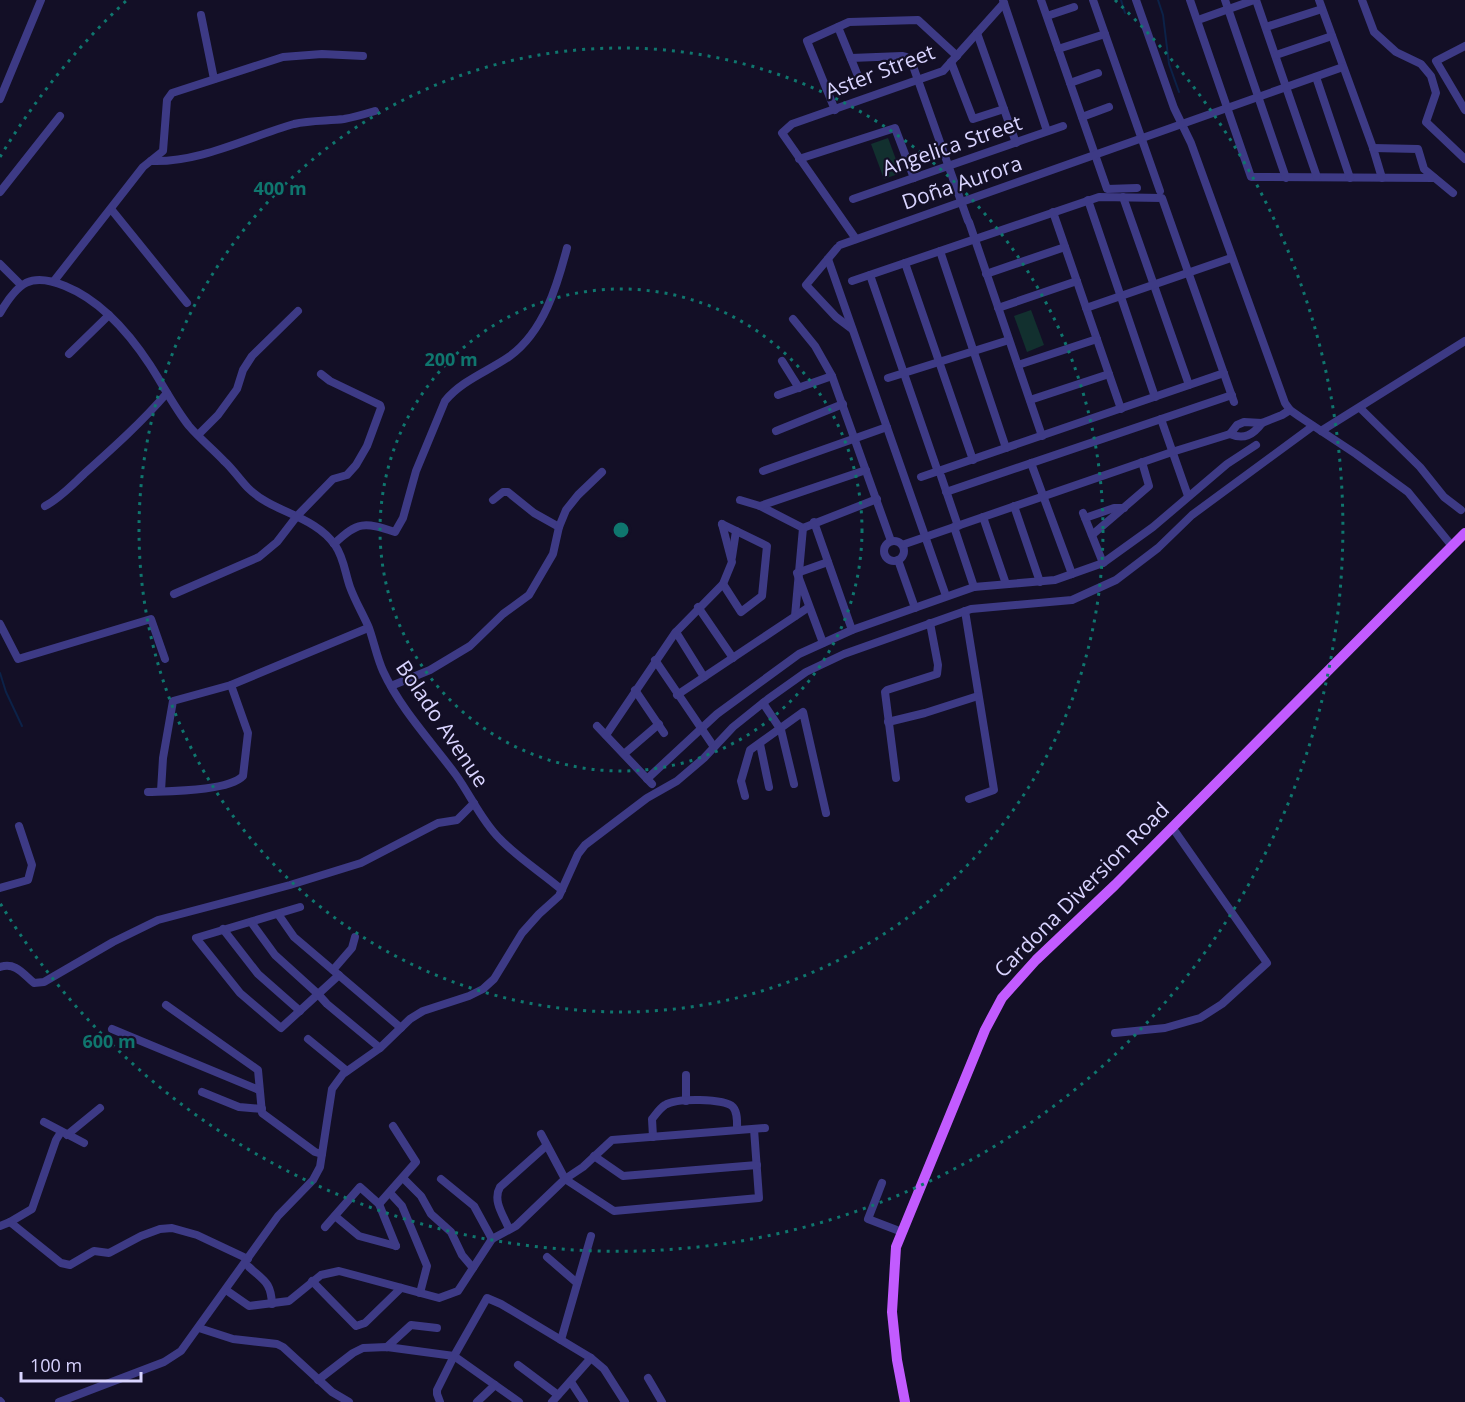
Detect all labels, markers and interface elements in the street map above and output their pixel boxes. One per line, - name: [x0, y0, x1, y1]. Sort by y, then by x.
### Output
- street label: Aster Street: [821, 37, 938, 105]
- street label: Angelica Street: [878, 108, 1025, 182]
- street label: Doña Aurora: [898, 148, 1026, 216]
- text: 400 m: [253, 176, 307, 200]
- text: 200 m: [424, 347, 478, 371]
- centre of rings: [611, 520, 631, 540]
- street label: Bolado Avenue: [390, 655, 496, 792]
- street label: Cardona Diversion Road: [988, 796, 1175, 983]
- text: 600 m: [82, 1029, 136, 1053]
- scale bar: [21, 1345, 141, 1383]
- text: 100 m: [30, 1353, 82, 1377]

